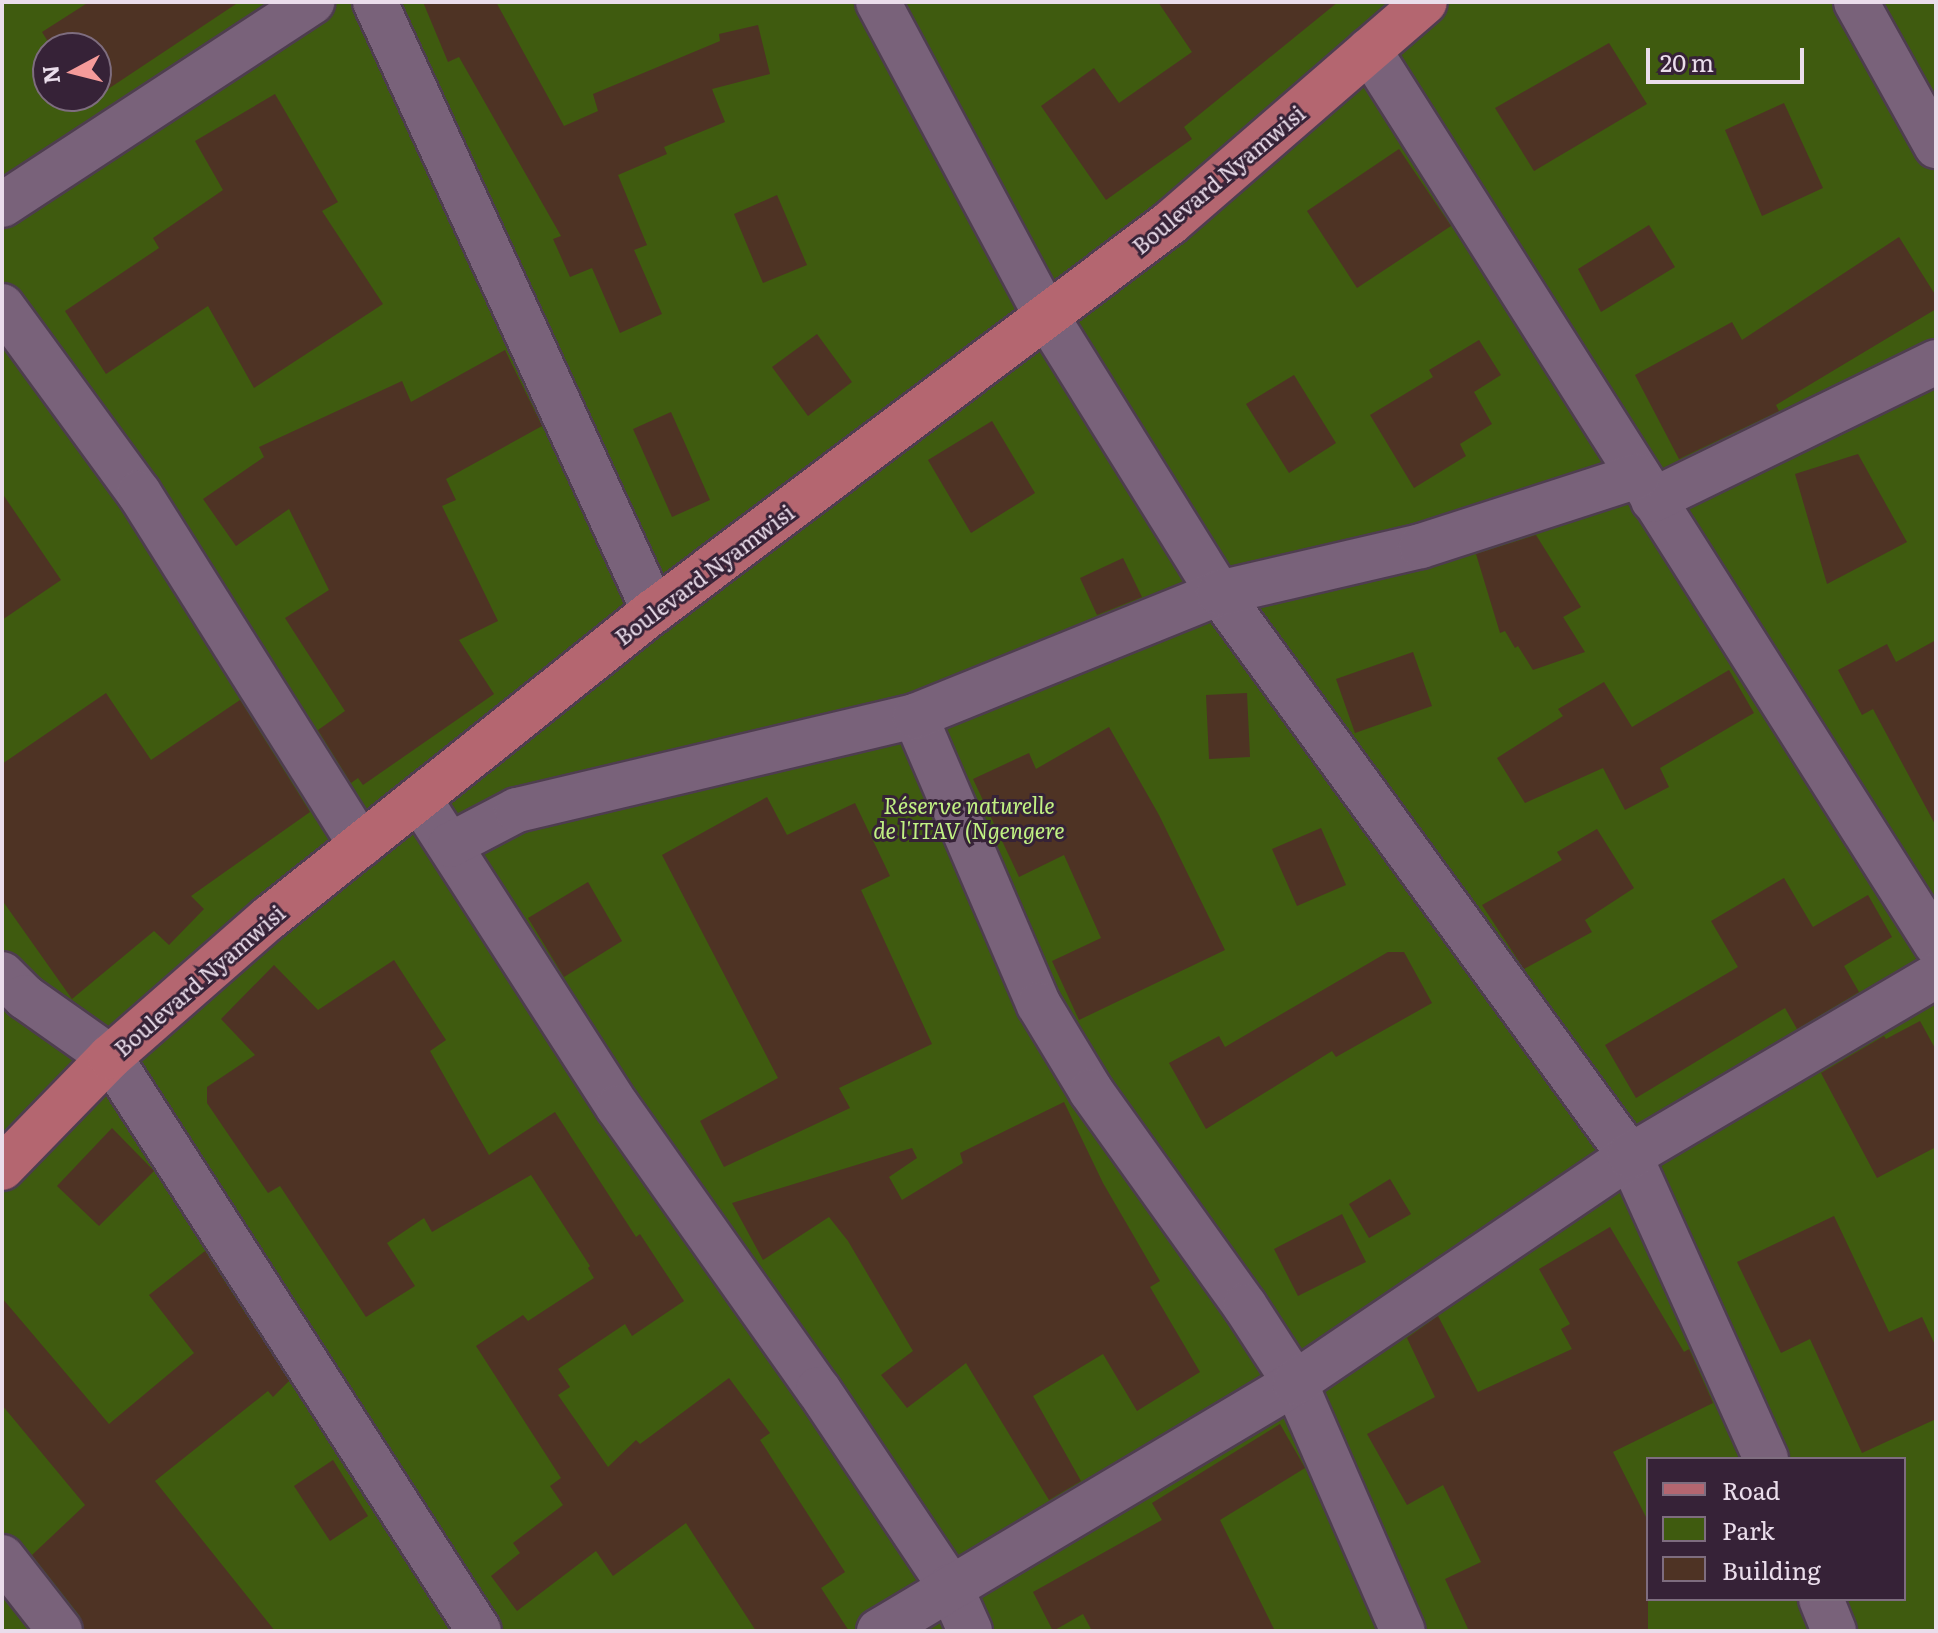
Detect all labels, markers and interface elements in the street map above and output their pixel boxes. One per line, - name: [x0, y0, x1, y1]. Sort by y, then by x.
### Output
- north arrow: [32, 32, 112, 112]
- scale bar: [1650, 32, 1808, 82]
- text: 20 m: [1660, 44, 1714, 79]
- text: N: [32, 64, 67, 86]
- street label: Boulevard Nyamwisi: [1126, 99, 1310, 259]
- street label: Boulevard Nyamwisi: [609, 498, 799, 650]
- park label: Réserve naturelle de l'ITAV (Ngengere: [873, 791, 1065, 842]
- street label: Boulevard Nyamwisi: [108, 899, 290, 1061]
- legend: [1646, 1457, 1906, 1601]
- text: Road: [1722, 1472, 1780, 1507]
- text: Park: [1722, 1512, 1775, 1547]
- text: Building: [1722, 1552, 1821, 1587]

